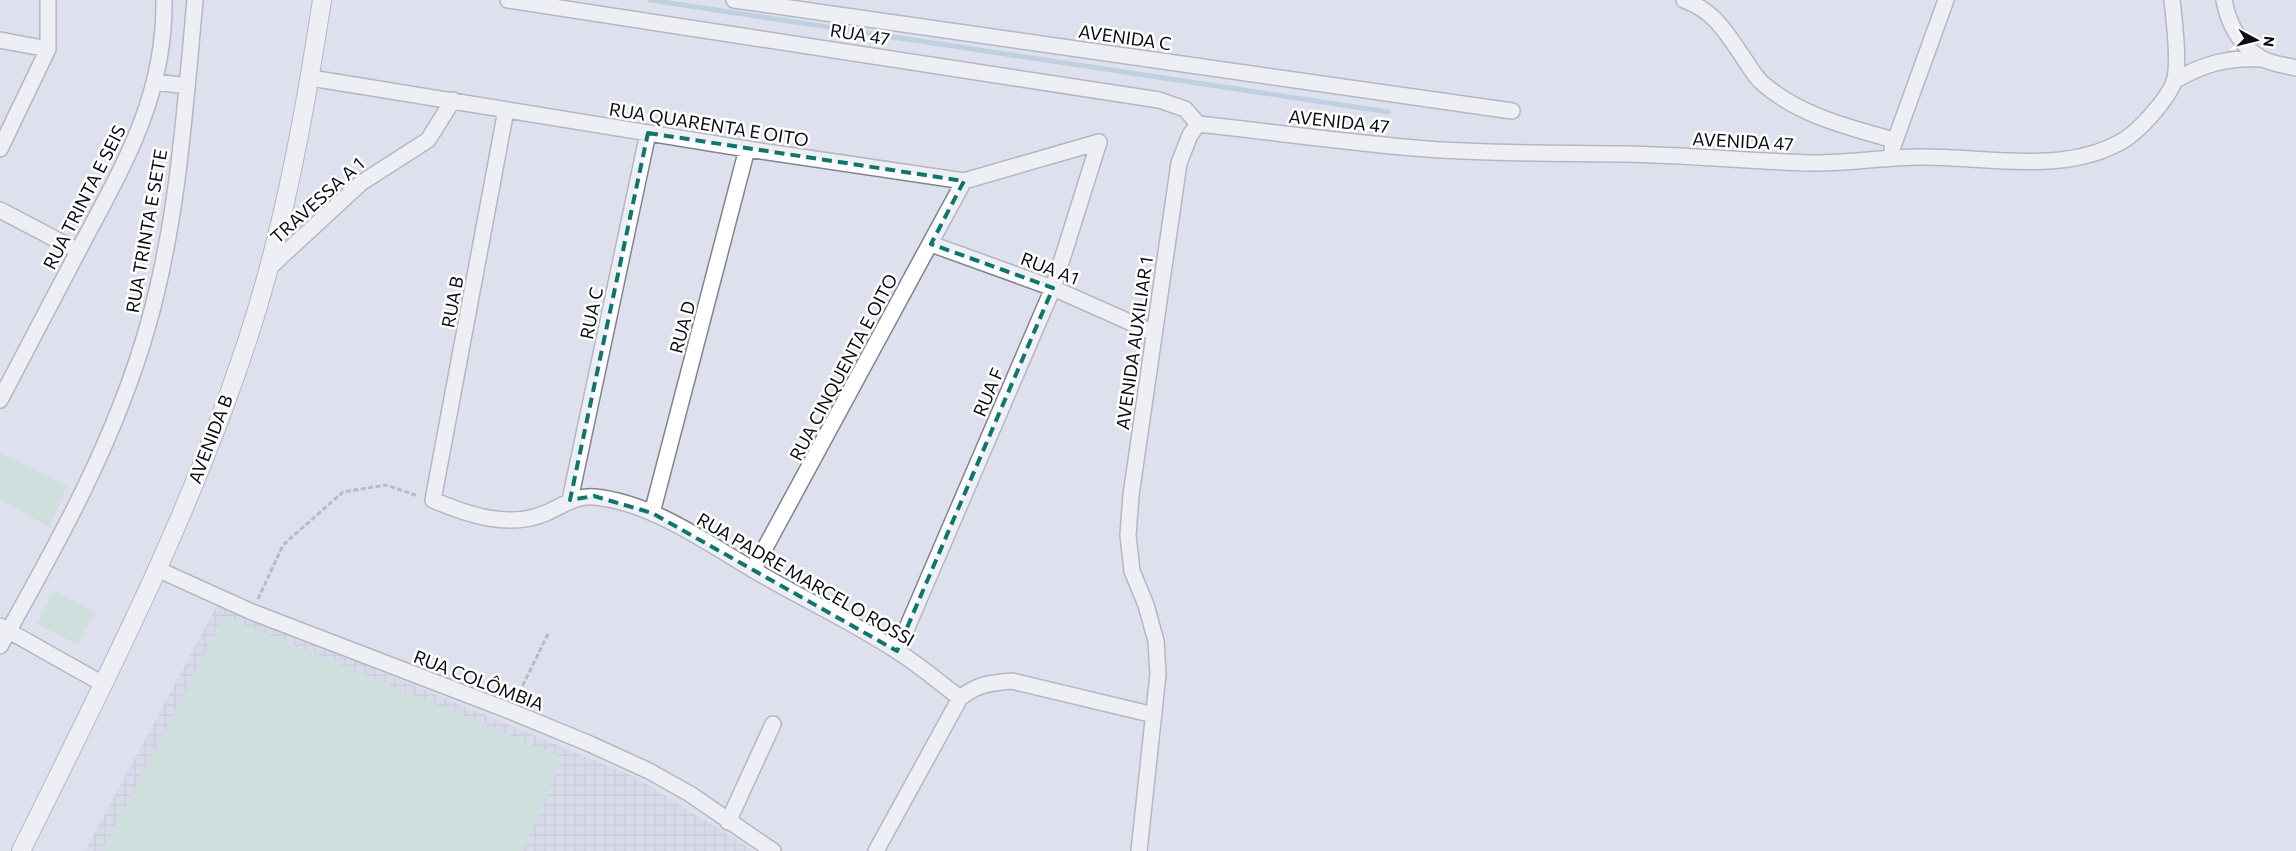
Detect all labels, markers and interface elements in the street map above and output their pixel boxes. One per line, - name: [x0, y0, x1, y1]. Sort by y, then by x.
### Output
- north arrow: [2231, 15, 2281, 65]
- street label: RUA 47: [829, 18, 891, 50]
- street label: AVENIDA C: [1077, 20, 1173, 54]
- text: N: [2260, 35, 2278, 48]
- street label: RUA QUARENTA E OITO: [608, 97, 810, 151]
- street label: AVENIDA 47: [1287, 105, 1391, 137]
- street label: RUA TRINTA E SEIS: [38, 121, 130, 273]
- street label: AVENIDA 47: [1692, 127, 1794, 155]
- street label: RUA TRINTA E SETE: [121, 147, 171, 315]
- street label: TRAVESSA A 1: [266, 152, 368, 248]
- street label: RUA A1: [1018, 247, 1082, 289]
- street label: AVENIDA AUXILIAR 1: [1111, 255, 1157, 431]
- street label: RUA CINQUENTA E OITO: [784, 270, 902, 464]
- street label: RUA B: [436, 274, 468, 330]
- street label: RUA C: [575, 285, 607, 341]
- street label: RUA D: [664, 298, 700, 356]
- street label: RUA F: [968, 364, 1008, 420]
- street label: AVENIDA B: [183, 392, 237, 486]
- street label: RUA PADRE MARCELO ROSSI: [693, 508, 919, 650]
- street label: RUA COLÔMBIA: [411, 645, 547, 715]

